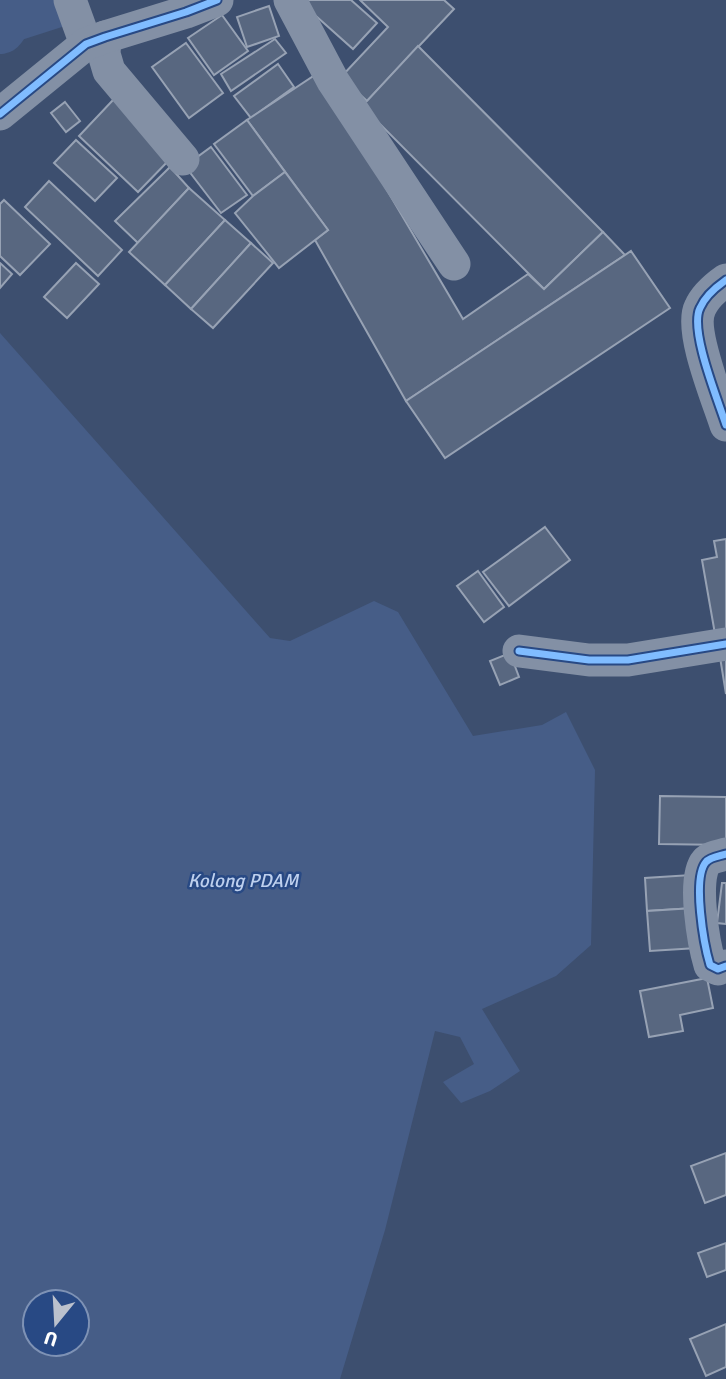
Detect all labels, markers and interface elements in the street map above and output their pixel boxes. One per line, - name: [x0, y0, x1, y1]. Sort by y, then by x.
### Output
- water label: Kolong PDAM: [188, 869, 300, 893]
- north arrow: [21, 1288, 91, 1358]
- text: U: [41, 1325, 61, 1352]

